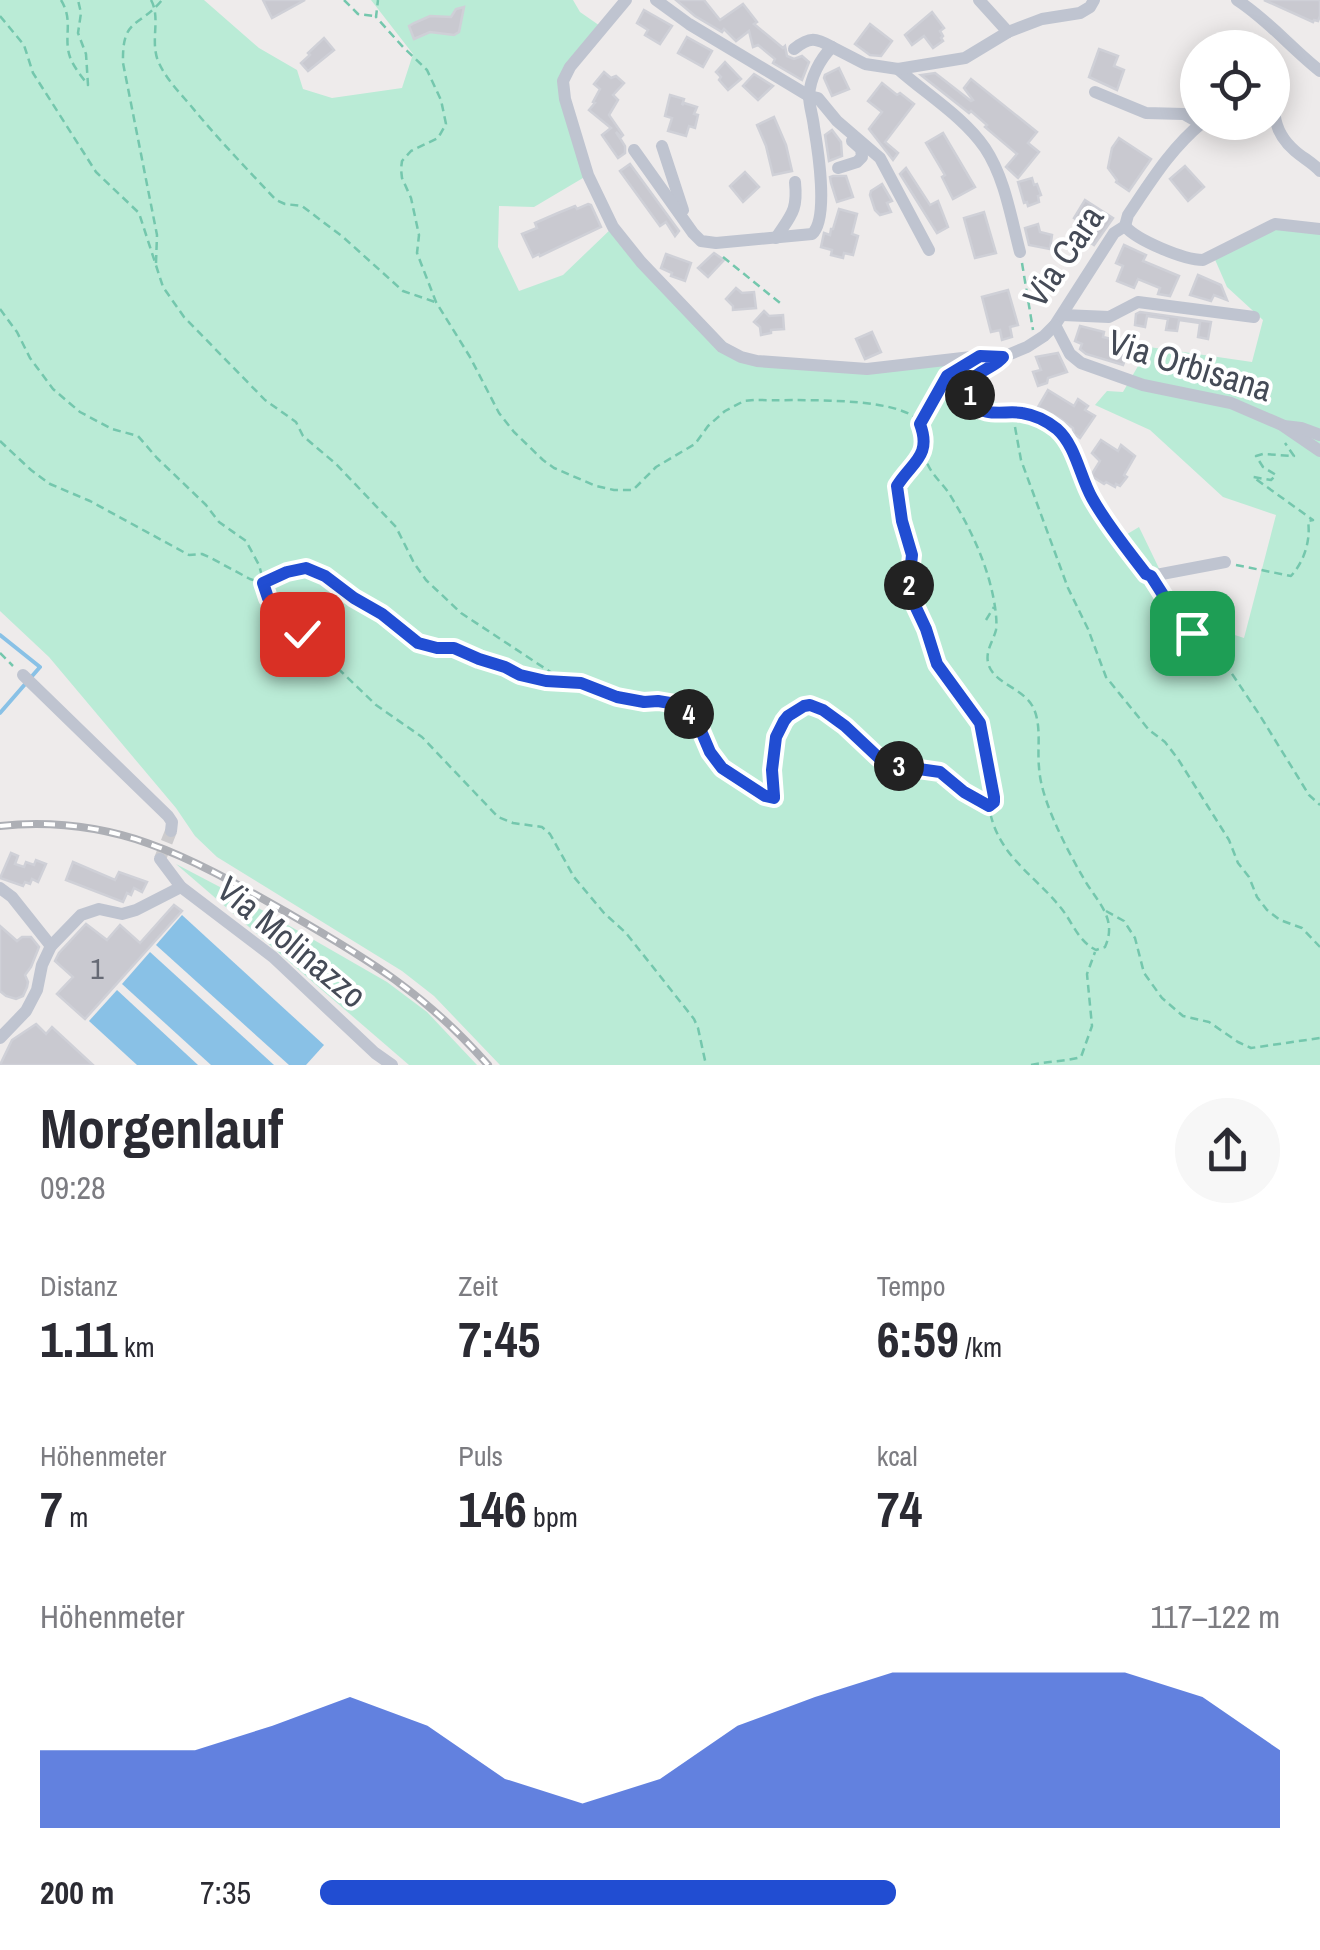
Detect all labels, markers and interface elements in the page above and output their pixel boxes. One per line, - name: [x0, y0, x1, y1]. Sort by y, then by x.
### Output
- map controls: [1180, 30, 1290, 140]
- button: locate: [1180, 30, 1290, 140]
- street label: Via Cara: [1012, 196, 1114, 316]
- street label: Via Orbisana: [1102, 318, 1278, 412]
- pin: 1: [945, 370, 995, 420]
- text: 1: [964, 376, 976, 414]
- pin: 2: [884, 560, 934, 610]
- text: 2: [903, 566, 915, 604]
- pin: [1150, 591, 1235, 676]
- pin: [260, 592, 345, 677]
- icon: arrive: [1165, 606, 1220, 661]
- icon: check: [275, 607, 330, 662]
- pin: 4: [664, 689, 714, 739]
- text: 4: [683, 695, 695, 733]
- pin: 3: [874, 741, 924, 791]
- text: 3: [893, 747, 905, 785]
- street label: Via Molinazzo: [207, 866, 377, 1018]
- house number: 1: [90, 948, 104, 988]
- text: Morgenlauf: [40, 1091, 283, 1165]
- button: share: [1175, 1098, 1280, 1203]
- text: 09:28: [40, 1166, 106, 1209]
- text: Distanz: [40, 1267, 118, 1305]
- text: Zeit: [458, 1267, 498, 1305]
- text: Tempo: [877, 1267, 946, 1305]
- text: 1.11: [40, 1305, 118, 1373]
- text: 7:45: [458, 1305, 540, 1373]
- text: 6:59: [877, 1305, 959, 1373]
- text: km: [118, 1328, 155, 1366]
- text: /km: [959, 1328, 1002, 1366]
- text: Höhenmeter: [40, 1437, 166, 1475]
- text: Puls: [458, 1437, 503, 1475]
- text: kcal: [877, 1437, 917, 1475]
- text: 7: [40, 1475, 63, 1543]
- text: 146: [458, 1475, 527, 1543]
- text: 74: [877, 1475, 922, 1543]
- text: m: [63, 1498, 88, 1536]
- text: bpm: [527, 1498, 578, 1536]
- text: Höhenmeter: [40, 1595, 184, 1638]
- text: 117–122 m: [1151, 1595, 1280, 1638]
- text: 200 m: [40, 1871, 114, 1914]
- text: 7:35: [200, 1871, 251, 1914]

